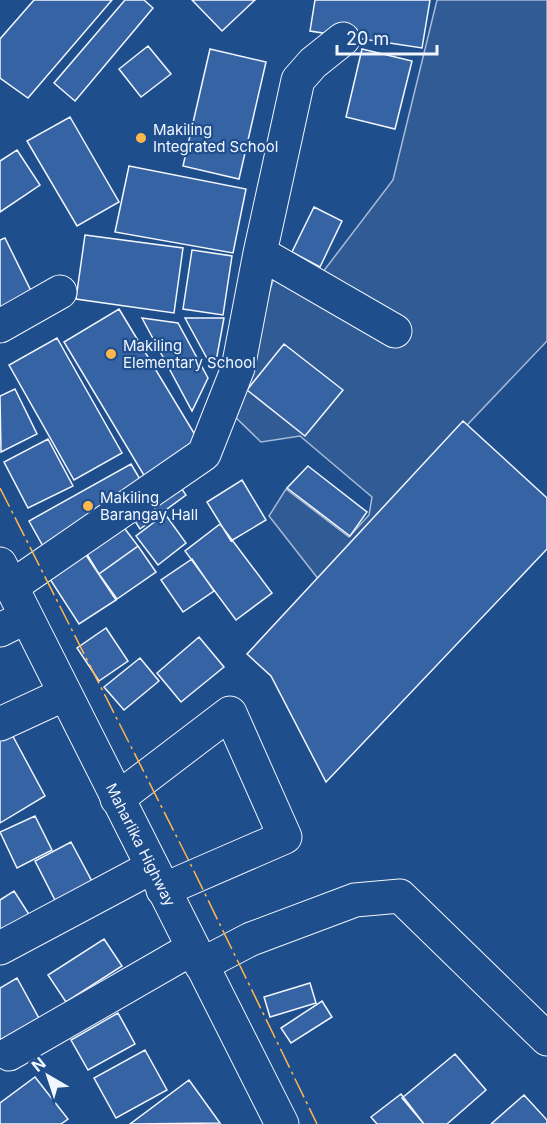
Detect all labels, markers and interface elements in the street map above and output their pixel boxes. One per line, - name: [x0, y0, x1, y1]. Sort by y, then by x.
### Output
- scale bar: [337, 18, 438, 56]
- text: 20 m: [346, 28, 389, 49]
- place label: Makiling Integrated School: [153, 120, 278, 156]
- marker: Makiling Integrated School: [134, 131, 148, 145]
- place label: Makiling Elementary School: [123, 336, 256, 372]
- marker: Makiling Elementary School: [104, 347, 118, 361]
- place label: Makiling Barangay Hall: [100, 488, 198, 524]
- marker: Makiling Barangay Hall: [81, 499, 95, 513]
- street label: Maharlika Highway: [102, 780, 180, 910]
- north arrow: [18, 1046, 78, 1106]
- text: N: [28, 1053, 50, 1076]

